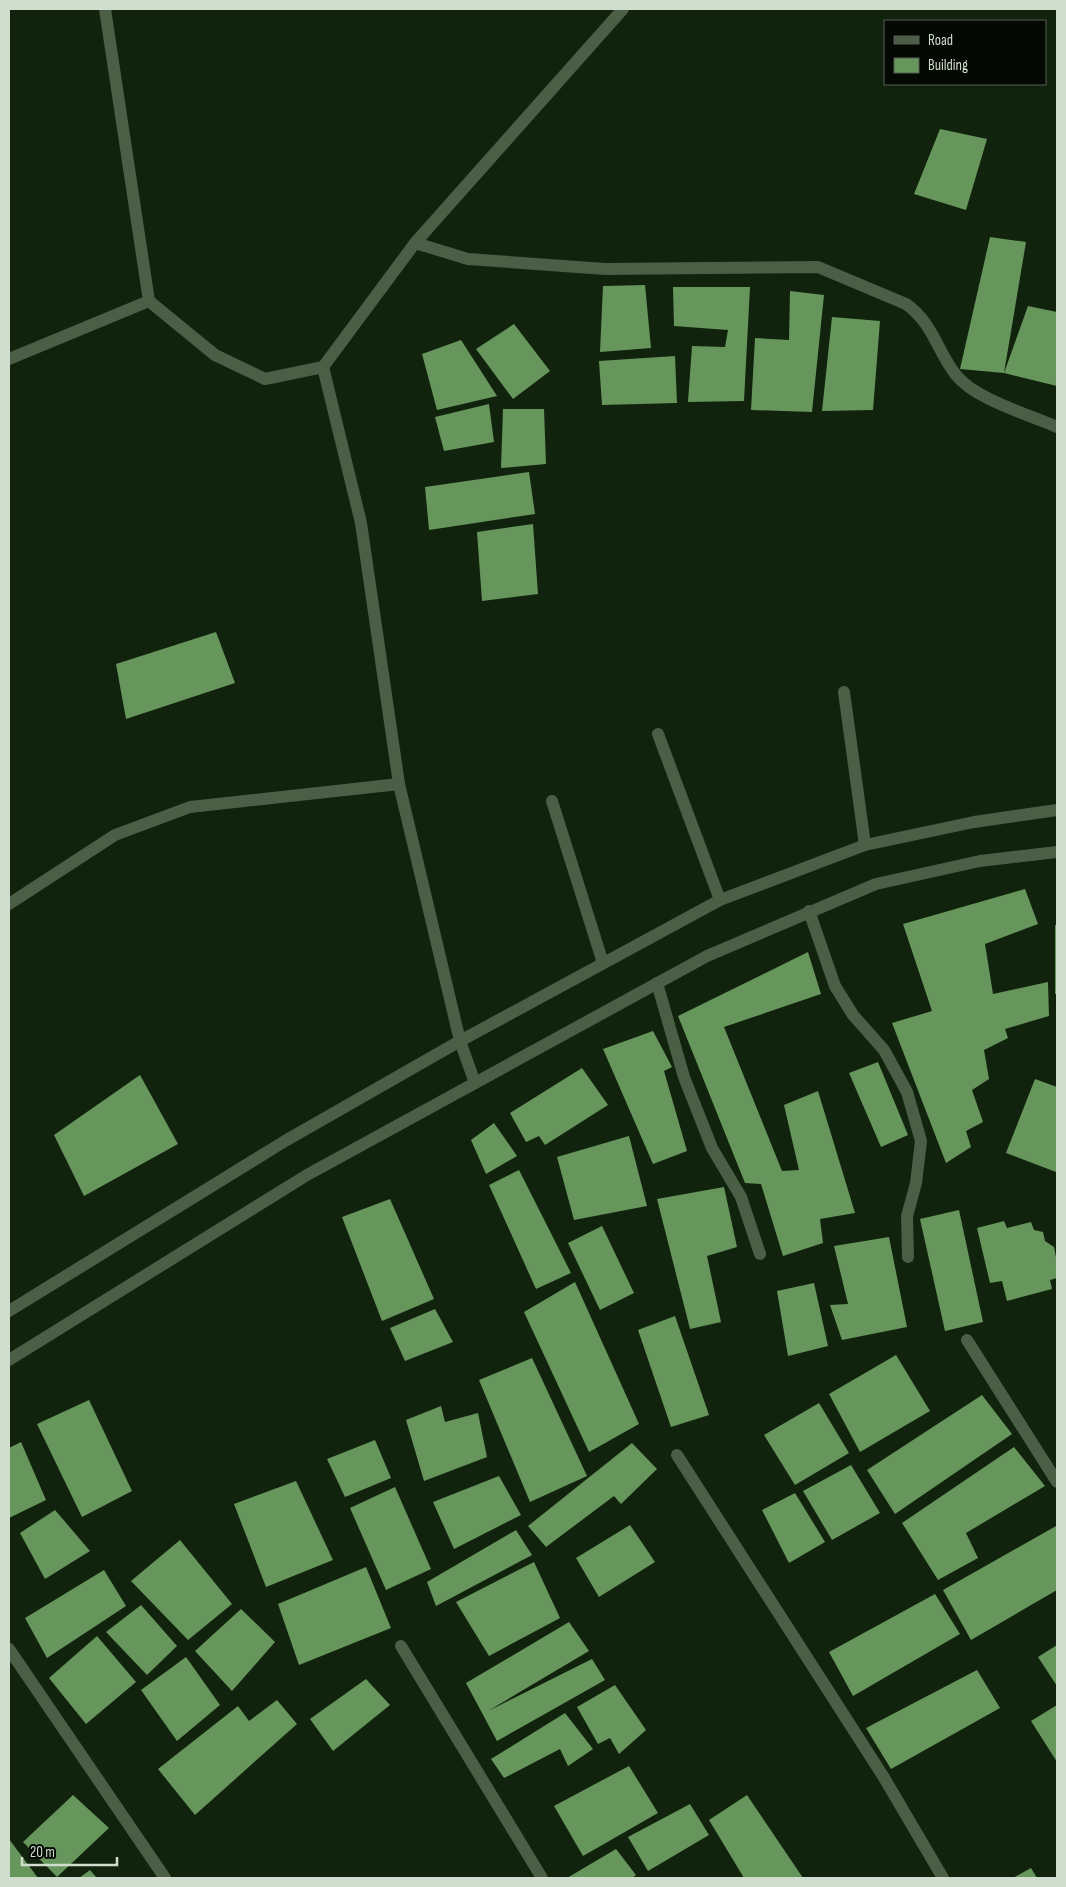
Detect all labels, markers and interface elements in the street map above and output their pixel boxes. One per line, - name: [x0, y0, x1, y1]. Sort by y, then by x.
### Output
- legend: [884, 20, 1046, 85]
- text: Road: [928, 31, 953, 50]
- text: Building: [928, 56, 968, 75]
- scale bar: [22, 1834, 118, 1866]
- text: 20 m: [30, 1843, 55, 1862]

